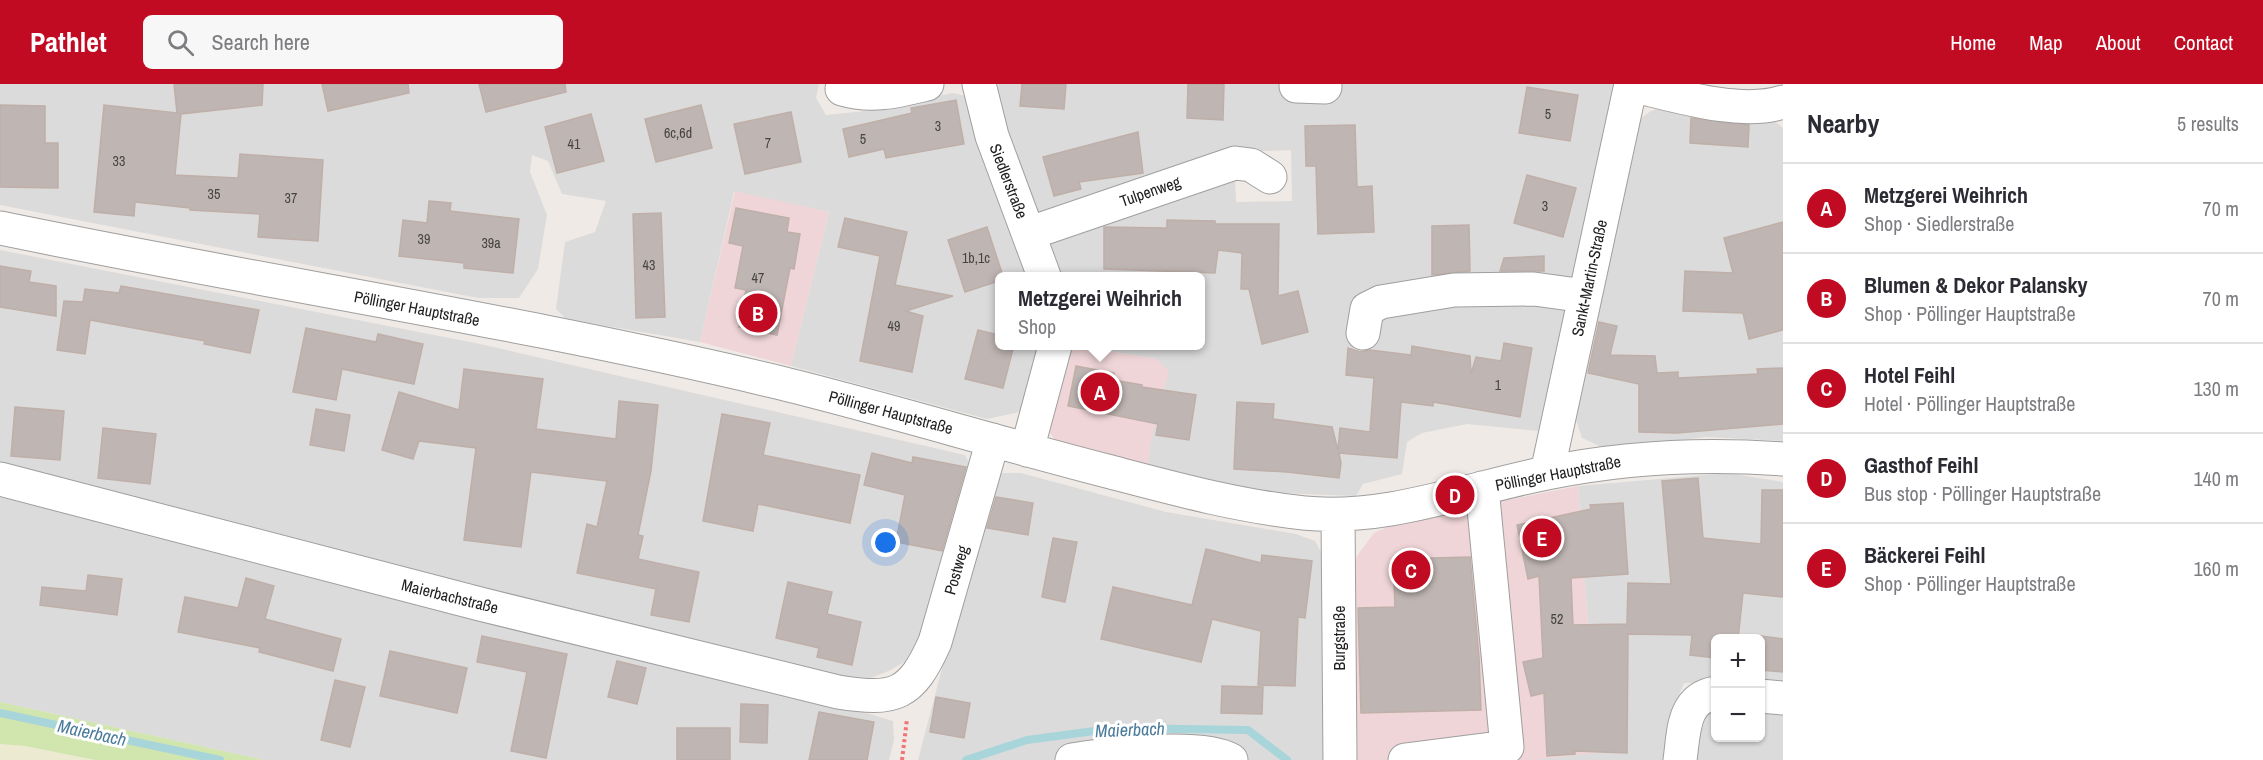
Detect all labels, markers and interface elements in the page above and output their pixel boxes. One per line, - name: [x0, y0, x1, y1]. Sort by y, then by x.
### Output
- search box: [143, 15, 563, 69]
- text: Pathlet: [30, 23, 107, 61]
- icon: search: [164, 26, 197, 59]
- text: Search here: [212, 27, 310, 57]
- text: Home: [1950, 28, 1996, 57]
- text: Map: [2029, 28, 2063, 57]
- text: About: [2096, 28, 2141, 57]
- text: Contact: [2174, 28, 2233, 57]
- house number: 5: [1545, 105, 1551, 123]
- text: Nearby: [1807, 106, 1879, 141]
- text: 5 results: [2177, 110, 2239, 137]
- house number: 3: [935, 117, 941, 135]
- house number: 6c,6d: [664, 124, 692, 142]
- house number: 5: [860, 130, 866, 148]
- house number: 7: [765, 134, 771, 152]
- house number: 41: [568, 135, 581, 153]
- street label: Siedlerstraße: [985, 140, 1033, 222]
- house number: 33: [113, 152, 125, 170]
- street label: Tulpenweg: [1117, 170, 1184, 212]
- text: Metzgerei Weihrich: [1864, 180, 2028, 210]
- house number: 35: [208, 185, 220, 203]
- house number: 37: [285, 189, 297, 207]
- text: A: [1821, 195, 1832, 222]
- text: 70 m: [2203, 195, 2239, 222]
- house number: 3: [1542, 197, 1548, 215]
- text: Shop · Siedlerstraße: [1864, 210, 2014, 237]
- street label: Sankt-Martin-Straße: [1566, 218, 1612, 338]
- house number: 39: [418, 230, 430, 248]
- house number: 39a: [481, 234, 501, 252]
- house number: 1b,1c: [962, 249, 990, 267]
- house number: 43: [643, 256, 655, 274]
- house number: 47: [752, 269, 764, 287]
- text: Blumen & Dekor Palansky: [1864, 270, 2088, 300]
- popup: [995, 272, 1205, 350]
- text: Metzgerei Weihrich: [1018, 283, 1182, 313]
- street label: Pöllinger Hauptstraße: [352, 285, 482, 331]
- text: B: [1821, 285, 1832, 312]
- text: 70 m: [2203, 285, 2239, 312]
- pin: B: [738, 290, 777, 336]
- text: Shop · Pöllinger Hauptstraße: [1864, 300, 2076, 327]
- text: Shop: [1018, 313, 1056, 340]
- house number: 49: [888, 317, 900, 335]
- text: Hotel Feihl: [1864, 360, 1955, 390]
- pin: A: [1080, 370, 1120, 414]
- text: C: [1821, 375, 1832, 402]
- text: 130 m: [2193, 375, 2239, 402]
- house number: 1: [1495, 376, 1502, 394]
- street label: Pöllinger Hauptstraße: [827, 385, 955, 439]
- text: Hotel · Pöllinger Hauptstraße: [1864, 390, 2075, 417]
- street label: Pöllinger Hauptstraße: [1493, 450, 1623, 496]
- text: Gasthof Feihl: [1864, 450, 1978, 480]
- text: D: [1821, 465, 1832, 492]
- text: 140 m: [2193, 465, 2239, 492]
- pin: D: [1436, 472, 1474, 518]
- text: Bus stop · Pöllinger Hauptstraße: [1864, 480, 2101, 507]
- pin: E: [1522, 516, 1562, 560]
- your location: [871, 528, 900, 557]
- text: Bäckerei Feihl: [1864, 540, 1985, 570]
- street label: Postweg: [938, 542, 974, 597]
- pin: C: [1392, 548, 1430, 592]
- text: E: [1821, 555, 1832, 582]
- text: 160 m: [2193, 555, 2239, 582]
- text: Shop · Pöllinger Hauptstraße: [1864, 570, 2076, 597]
- street label: Maierbachstraße: [399, 573, 501, 619]
- street label: Burgstraße: [1328, 606, 1350, 670]
- house number: 52: [1551, 610, 1563, 628]
- map controls: [1711, 634, 1765, 742]
- button: +: [1711, 634, 1765, 688]
- button: −: [1711, 688, 1765, 742]
- water label: Maierbach: [55, 713, 129, 752]
- water label: Maierbach: [1095, 716, 1165, 743]

